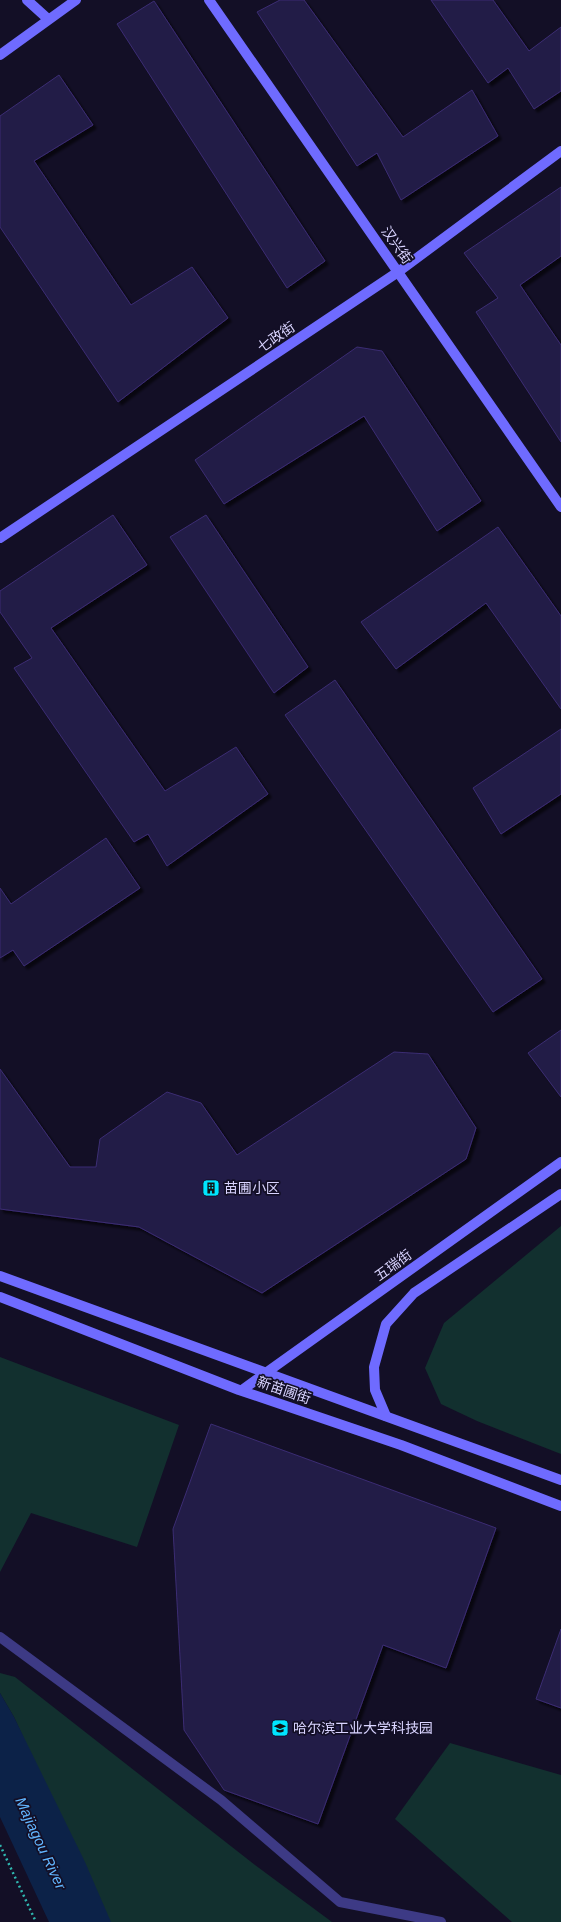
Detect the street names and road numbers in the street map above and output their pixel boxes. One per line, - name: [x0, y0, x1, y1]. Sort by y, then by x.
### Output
- street label: 汉兴街: [378, 223, 416, 267]
- street label: 七政街: [254, 319, 298, 355]
- street label: 五瑞街: [371, 1246, 415, 1284]
- street label: 新苗圃街: [255, 1373, 313, 1407]

